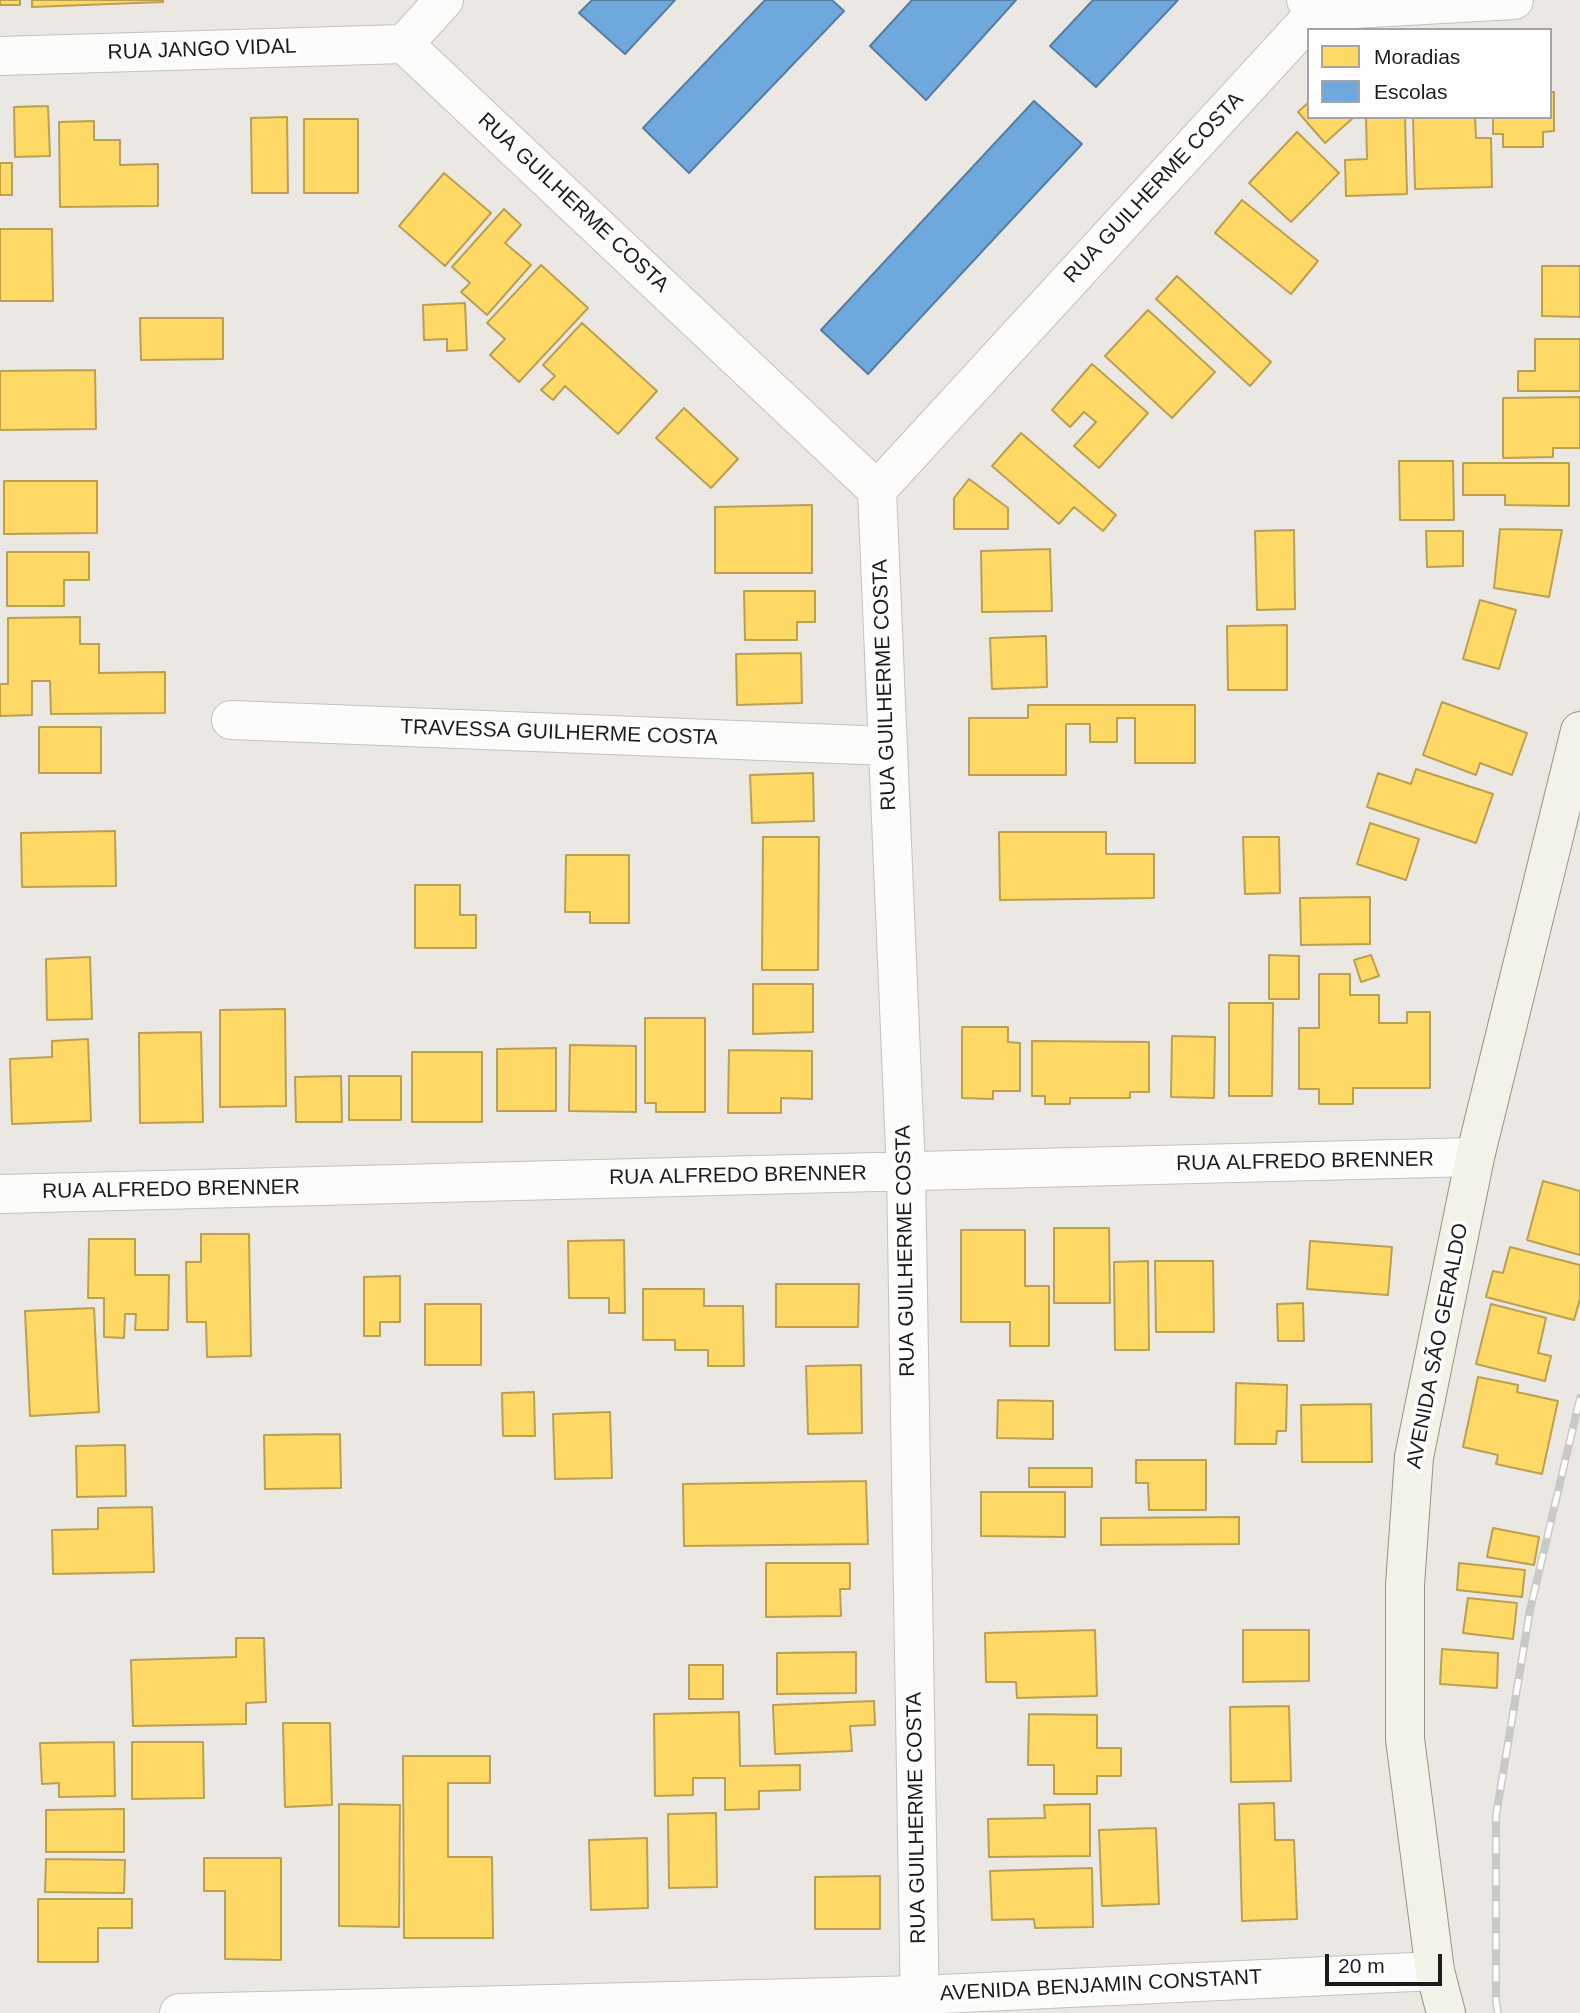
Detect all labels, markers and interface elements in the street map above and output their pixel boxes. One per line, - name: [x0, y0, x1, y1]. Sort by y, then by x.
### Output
- legend: [1307, 28, 1552, 119]
- street label: RUA JANGO VIDAL: [107, 34, 297, 66]
- text: Moradias: [1374, 45, 1460, 68]
- text: Escolas: [1374, 80, 1448, 103]
- street label: RUA GUILHERME COSTA: [1059, 87, 1249, 289]
- street label: RUA GUILHERME COSTA: [472, 108, 674, 298]
- street label: RUA GUILHERME COSTA: [868, 559, 902, 811]
- street label: TRAVESSA GUILHERME COSTA: [400, 715, 718, 751]
- street label: RUA GUILHERME COSTA: [891, 1125, 921, 1377]
- street label: RUA ALFREDO BRENNER: [1176, 1147, 1434, 1177]
- street label: RUA ALFREDO BRENNER: [609, 1161, 867, 1191]
- street label: RUA ALFREDO BRENNER: [42, 1175, 300, 1205]
- street label: AVENIDA SÃO GERALDO: [1402, 1221, 1474, 1471]
- street label: RUA GUILHERME COSTA: [902, 1692, 932, 1944]
- scale bar: [1328, 1940, 1445, 1984]
- text: 20 m: [1338, 1954, 1385, 1977]
- street label: AVENIDA BENJAMIN CONSTANT: [939, 1965, 1263, 2007]

